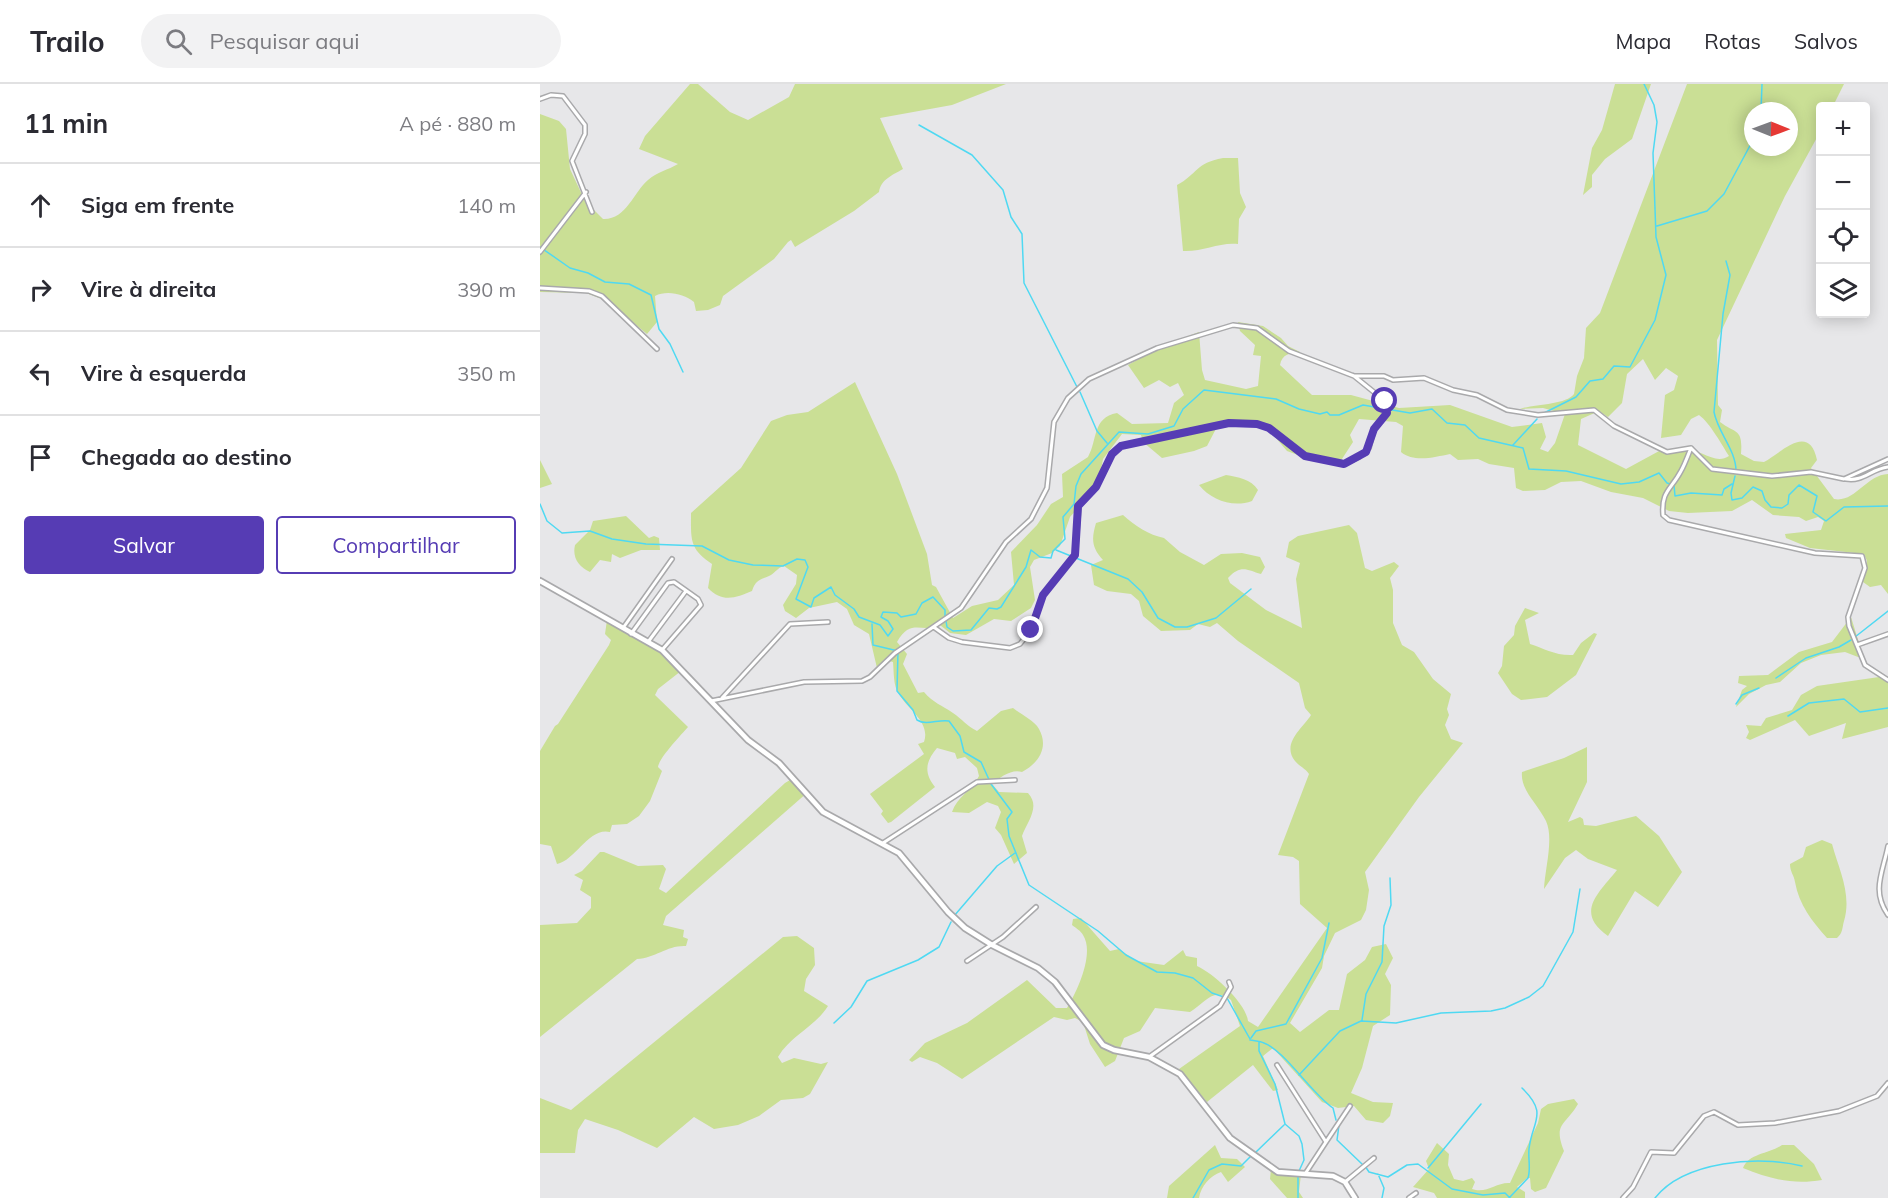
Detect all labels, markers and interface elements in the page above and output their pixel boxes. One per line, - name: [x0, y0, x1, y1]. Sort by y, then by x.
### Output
- search box: [141, 14, 561, 68]
- text: Trailo: [30, 24, 105, 59]
- icon: search: [162, 25, 195, 58]
- text: Pesquisar aqui: [210, 27, 360, 55]
- text: Mapa: [1616, 28, 1671, 54]
- text: Rotas: [1704, 28, 1761, 54]
- text: Salvos: [1794, 28, 1858, 54]
- north arrow: [1744, 102, 1798, 156]
- map controls: [1816, 102, 1870, 318]
- button: +: [1816, 102, 1870, 156]
- text: 11 min: [24, 107, 108, 140]
- text: A pé · 880 m: [399, 111, 516, 136]
- button: −: [1816, 156, 1870, 210]
- icon: ahead: [24, 189, 57, 222]
- text: Siga em frente: [81, 191, 234, 219]
- text: 140 m: [457, 193, 516, 218]
- button: locate: [1816, 210, 1870, 264]
- button: layers: [1816, 264, 1870, 318]
- icon: right: [24, 273, 57, 306]
- text: Vire à direita: [81, 275, 216, 303]
- text: 390 m: [457, 277, 516, 302]
- icon: left: [24, 357, 57, 390]
- text: Vire à esquerda: [81, 359, 246, 387]
- text: 350 m: [457, 361, 516, 386]
- route start: [1371, 387, 1397, 413]
- icon: arrive: [24, 441, 57, 474]
- text: Chegada ao destino: [81, 443, 292, 471]
- button: Salvar: [24, 516, 264, 574]
- button: Compartilhar: [276, 516, 516, 574]
- route end: [1017, 616, 1043, 642]

